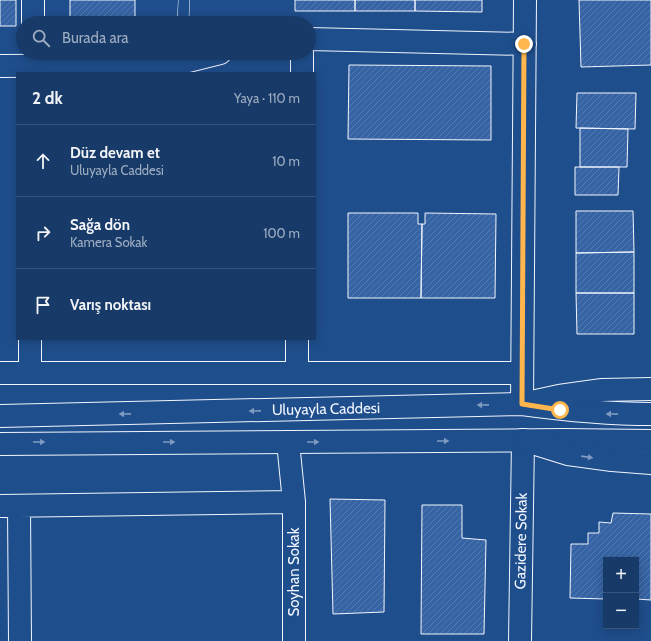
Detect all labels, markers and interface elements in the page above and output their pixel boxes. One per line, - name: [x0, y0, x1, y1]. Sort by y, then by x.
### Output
- search box: [16, 16, 316, 60]
- icon: search: [30, 27, 52, 49]
- text: Burada ara: [62, 29, 129, 47]
- route end: [515, 35, 533, 53]
- text: 2 dk: [32, 88, 63, 108]
- text: Yaya · 110 m: [234, 90, 300, 106]
- text: Düz devam et: [70, 144, 160, 162]
- icon: ahead: [32, 150, 54, 172]
- text: 10 m: [272, 153, 300, 169]
- text: Uluyayla Caddesi: [70, 162, 164, 178]
- text: Sağa dön: [70, 216, 130, 234]
- icon: right: [32, 222, 54, 244]
- text: 100 m: [263, 225, 300, 241]
- text: Kamera Sokak: [70, 234, 147, 250]
- icon: arrive: [32, 294, 54, 316]
- text: Varış noktası: [70, 296, 151, 314]
- street label: Uluyayla Caddesi: [272, 399, 380, 419]
- route start: [551, 401, 569, 419]
- one-way arrow: [476, 402, 489, 408]
- one-way arrow: [249, 407, 261, 414]
- one-way arrow: [606, 410, 618, 417]
- one-way arrow: [118, 411, 131, 417]
- one-way arrow: [437, 438, 450, 444]
- one-way arrow: [33, 439, 45, 446]
- one-way arrow: [163, 439, 176, 445]
- one-way arrow: [307, 439, 320, 445]
- one-way arrow: [581, 454, 594, 460]
- street label: Gazidere Sokak: [511, 492, 531, 590]
- street label: Soyhan Sokak: [285, 527, 303, 617]
- map controls: [603, 557, 639, 629]
- button: +: [603, 557, 639, 593]
- button: −: [603, 593, 639, 629]

